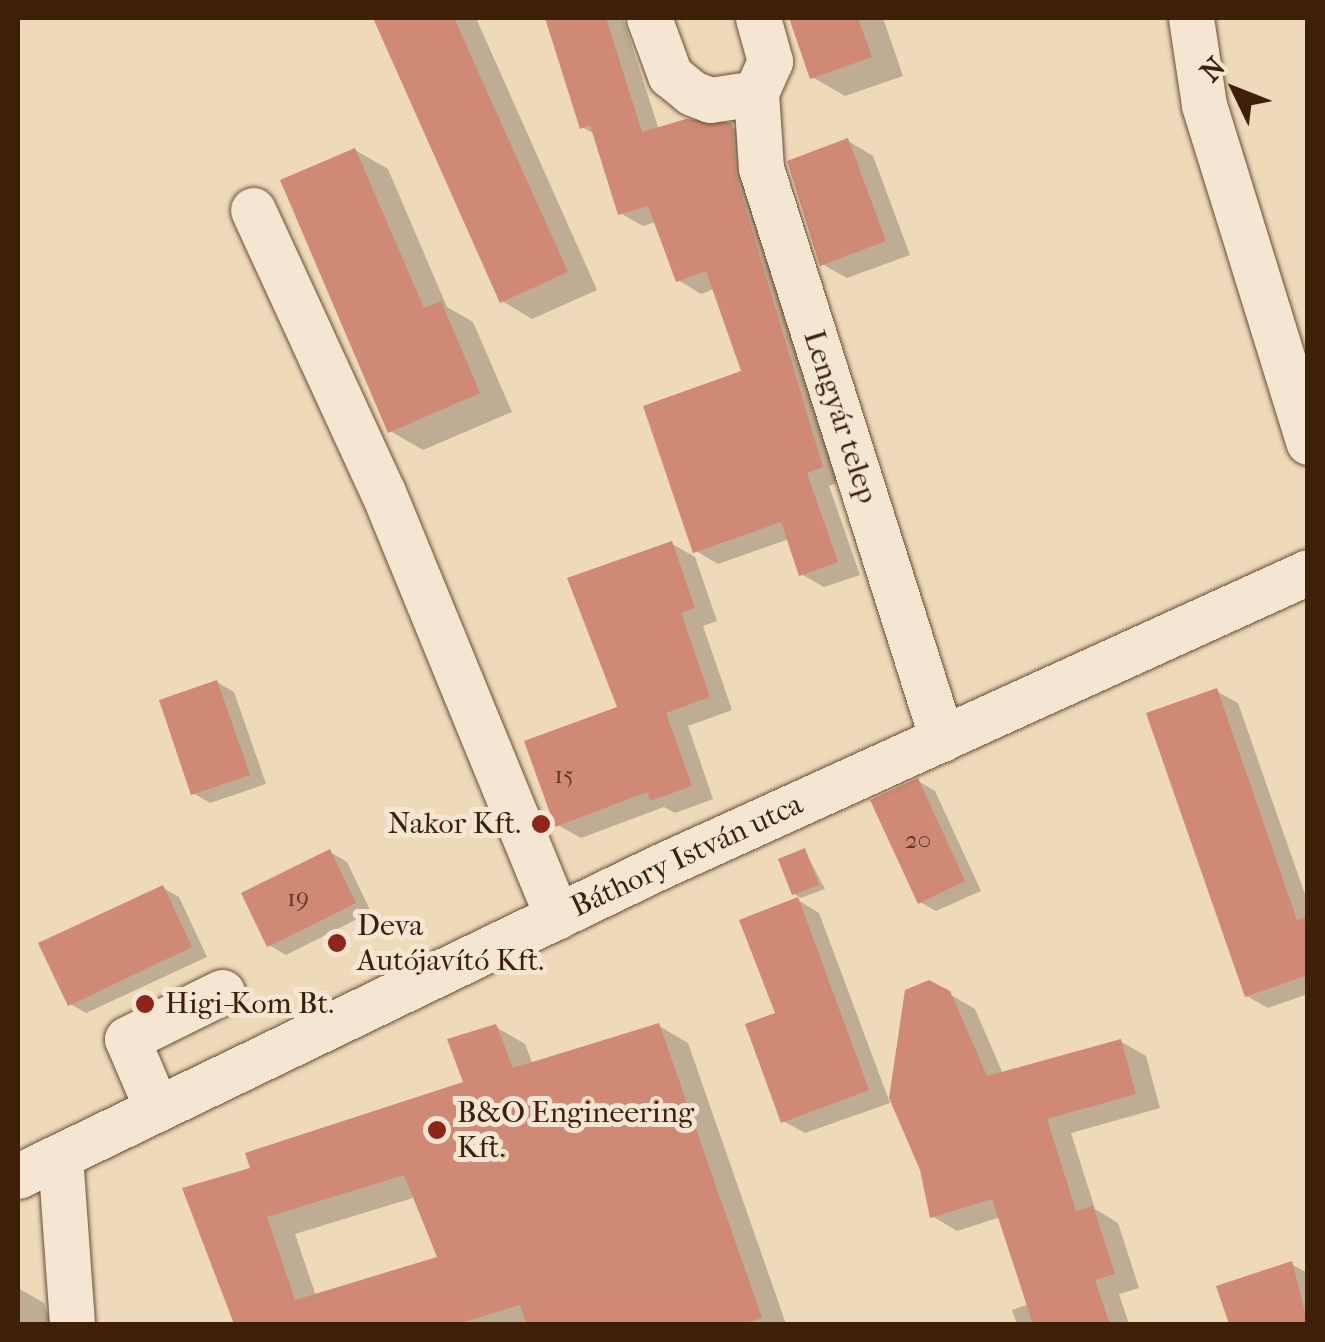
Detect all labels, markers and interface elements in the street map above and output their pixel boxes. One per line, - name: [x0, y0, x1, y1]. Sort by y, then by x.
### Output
- north arrow: [1185, 40, 1285, 140]
- text: N: [1193, 50, 1232, 88]
- street label: Lengyár telep: [795, 326, 885, 508]
- house number: 15: [554, 760, 574, 790]
- street label: Báthory István utca: [565, 787, 809, 925]
- place label: Nakor Kft.: [388, 806, 521, 842]
- marker: Nakor Kft.: [530, 813, 552, 835]
- house number: 20: [905, 825, 931, 855]
- house number: 19: [287, 883, 309, 913]
- place label: Deva Autójavító Kft.: [357, 908, 544, 978]
- marker: Deva Autójavító Kft.: [326, 932, 348, 954]
- place label: Higi-Kom Bt.: [165, 986, 334, 1022]
- marker: Higi-Kom Bt.: [134, 993, 156, 1015]
- place label: B&O Engineering Kft.: [457, 1095, 694, 1166]
- marker: B&O Engineering Kft.: [426, 1119, 448, 1141]

